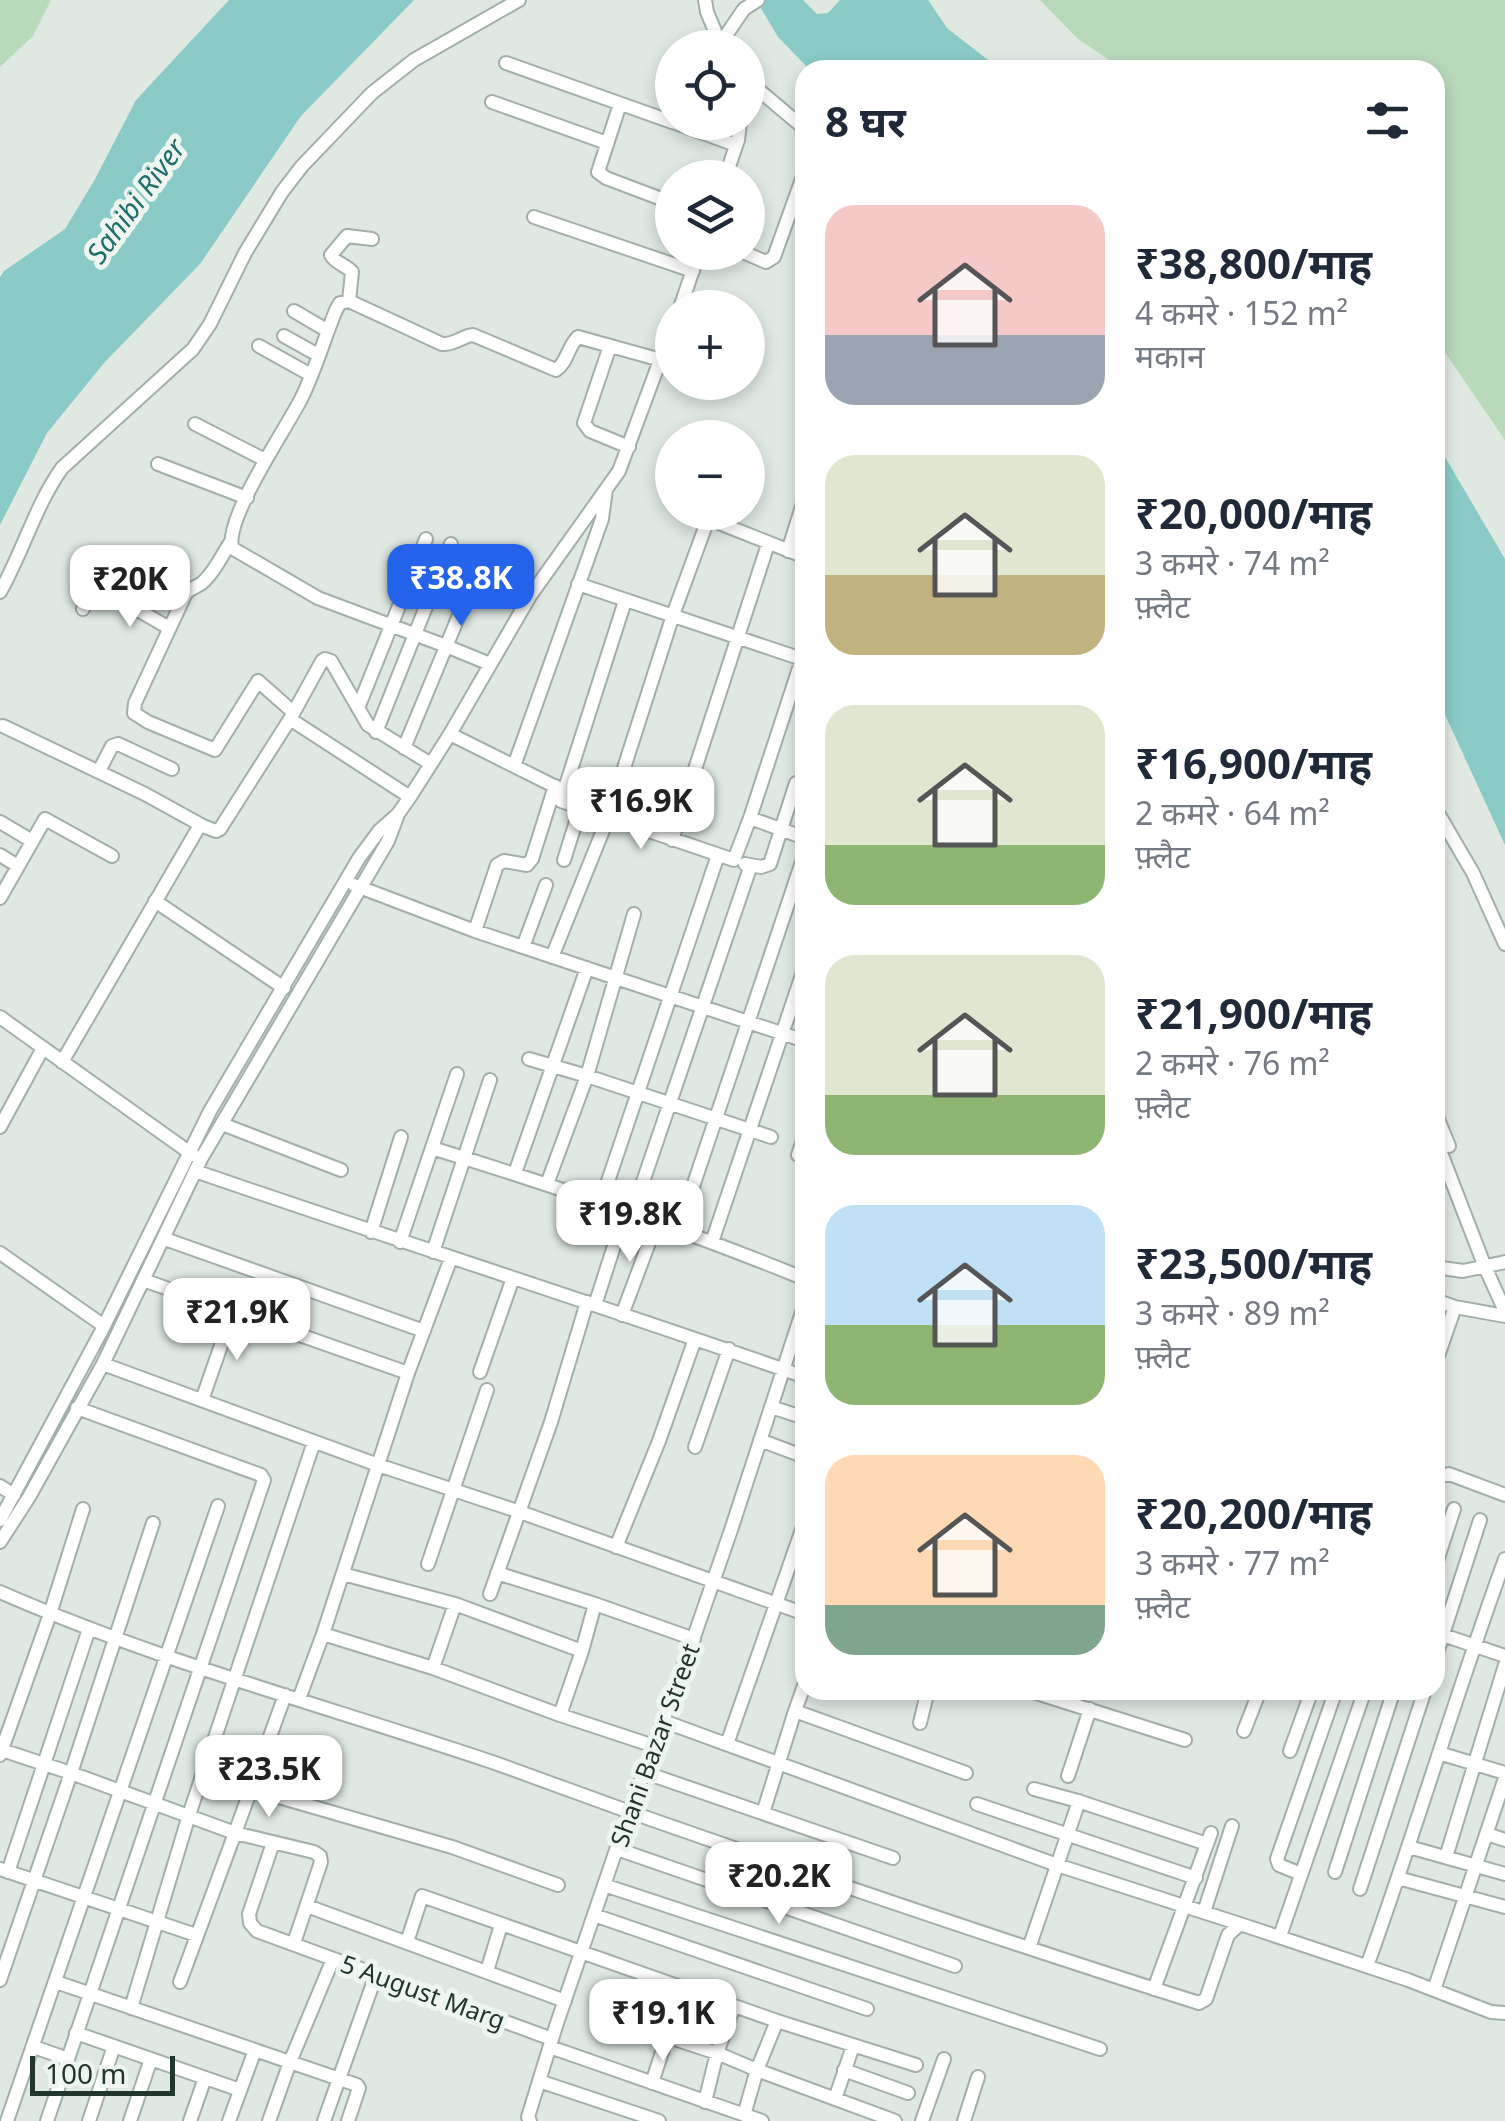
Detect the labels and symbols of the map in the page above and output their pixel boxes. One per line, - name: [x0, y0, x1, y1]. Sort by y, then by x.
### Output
- water label: Sahibi River: [77, 129, 194, 271]
- pin: ₹38.8K: [380, 544, 542, 629]
- pin: ₹20K: [71, 545, 189, 630]
- pin: ₹16.9K: [560, 767, 722, 852]
- pin: ₹19.8K: [549, 1180, 711, 1265]
- pin: ₹21.9K: [156, 1278, 318, 1363]
- street label: Shani Bazar Street: [601, 1638, 707, 1851]
- pin: ₹23.5K: [188, 1735, 350, 1820]
- pin: ₹20.2K: [698, 1842, 860, 1927]
- street label: 5 August Marg: [336, 1946, 510, 2037]
- pin: ₹19.1K: [582, 1979, 744, 2064]
- scale bar: [30, 2051, 175, 2096]

